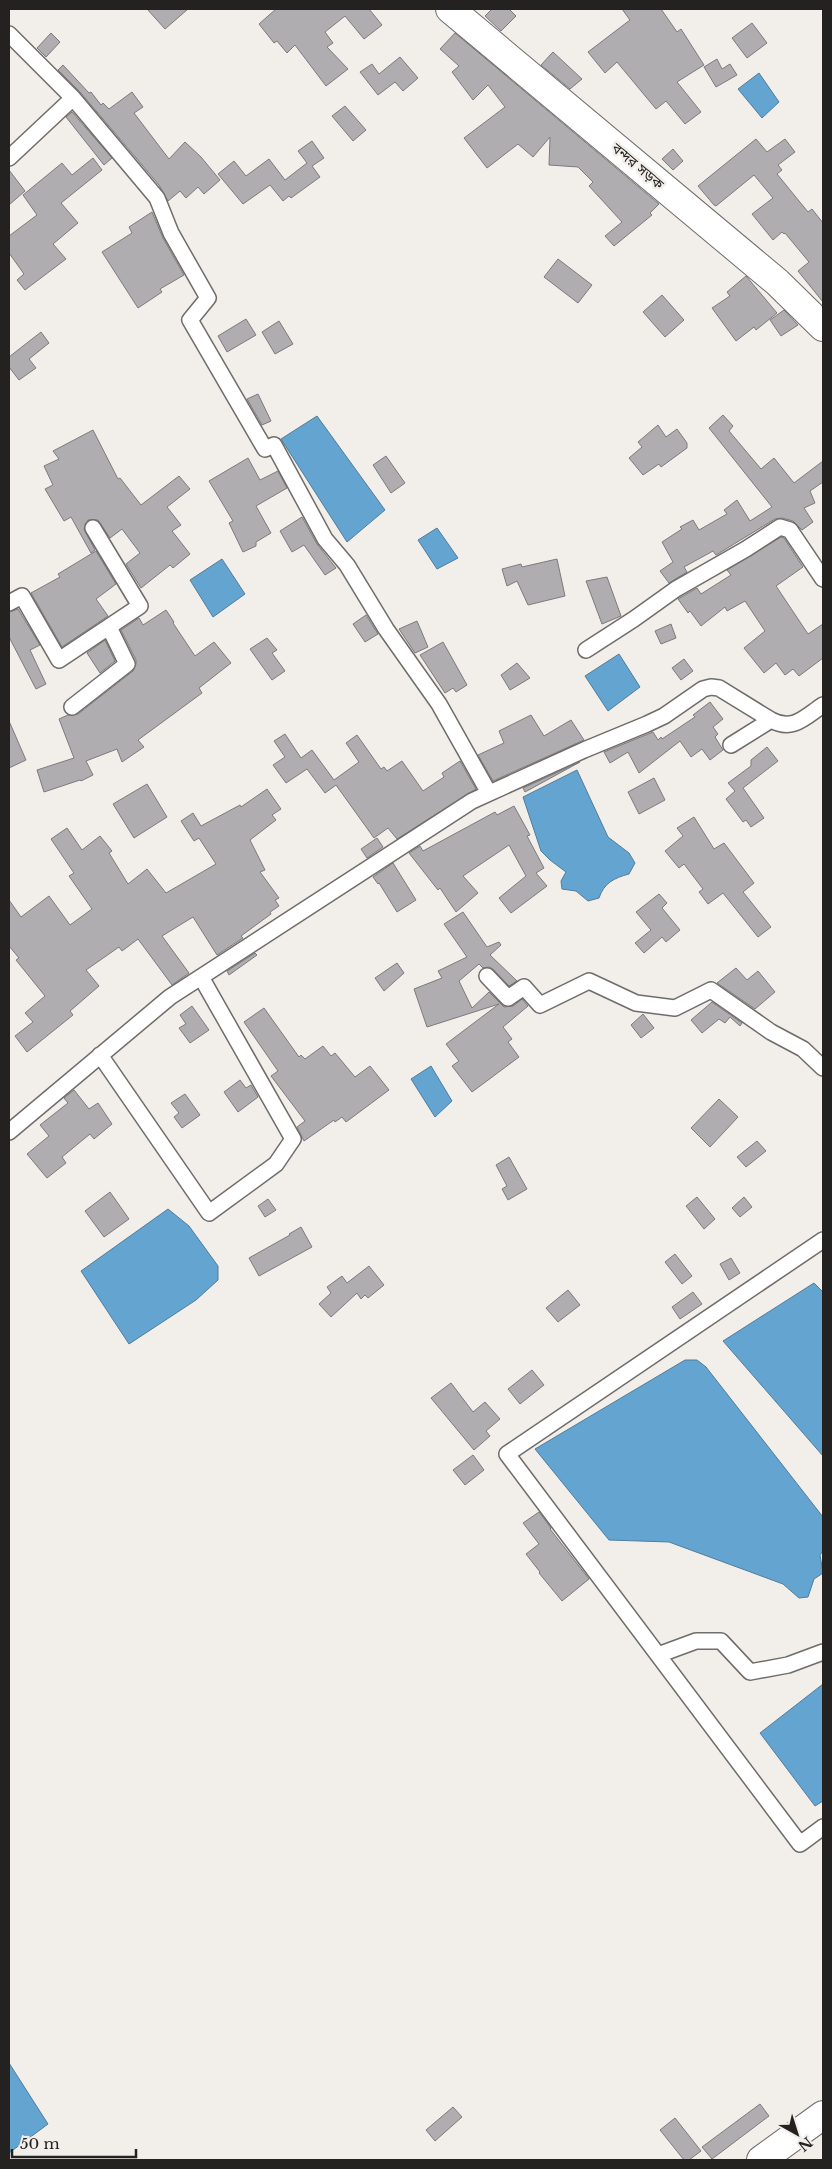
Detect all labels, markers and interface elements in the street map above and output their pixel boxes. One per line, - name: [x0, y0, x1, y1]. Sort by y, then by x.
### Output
- street label: বন্দর সড়ক: [607, 138, 668, 193]
- north arrow: [772, 2109, 822, 2159]
- scale bar: [12, 2126, 136, 2158]
- text: N: [794, 2133, 816, 2155]
- text: 50 m: [20, 2134, 60, 2153]

